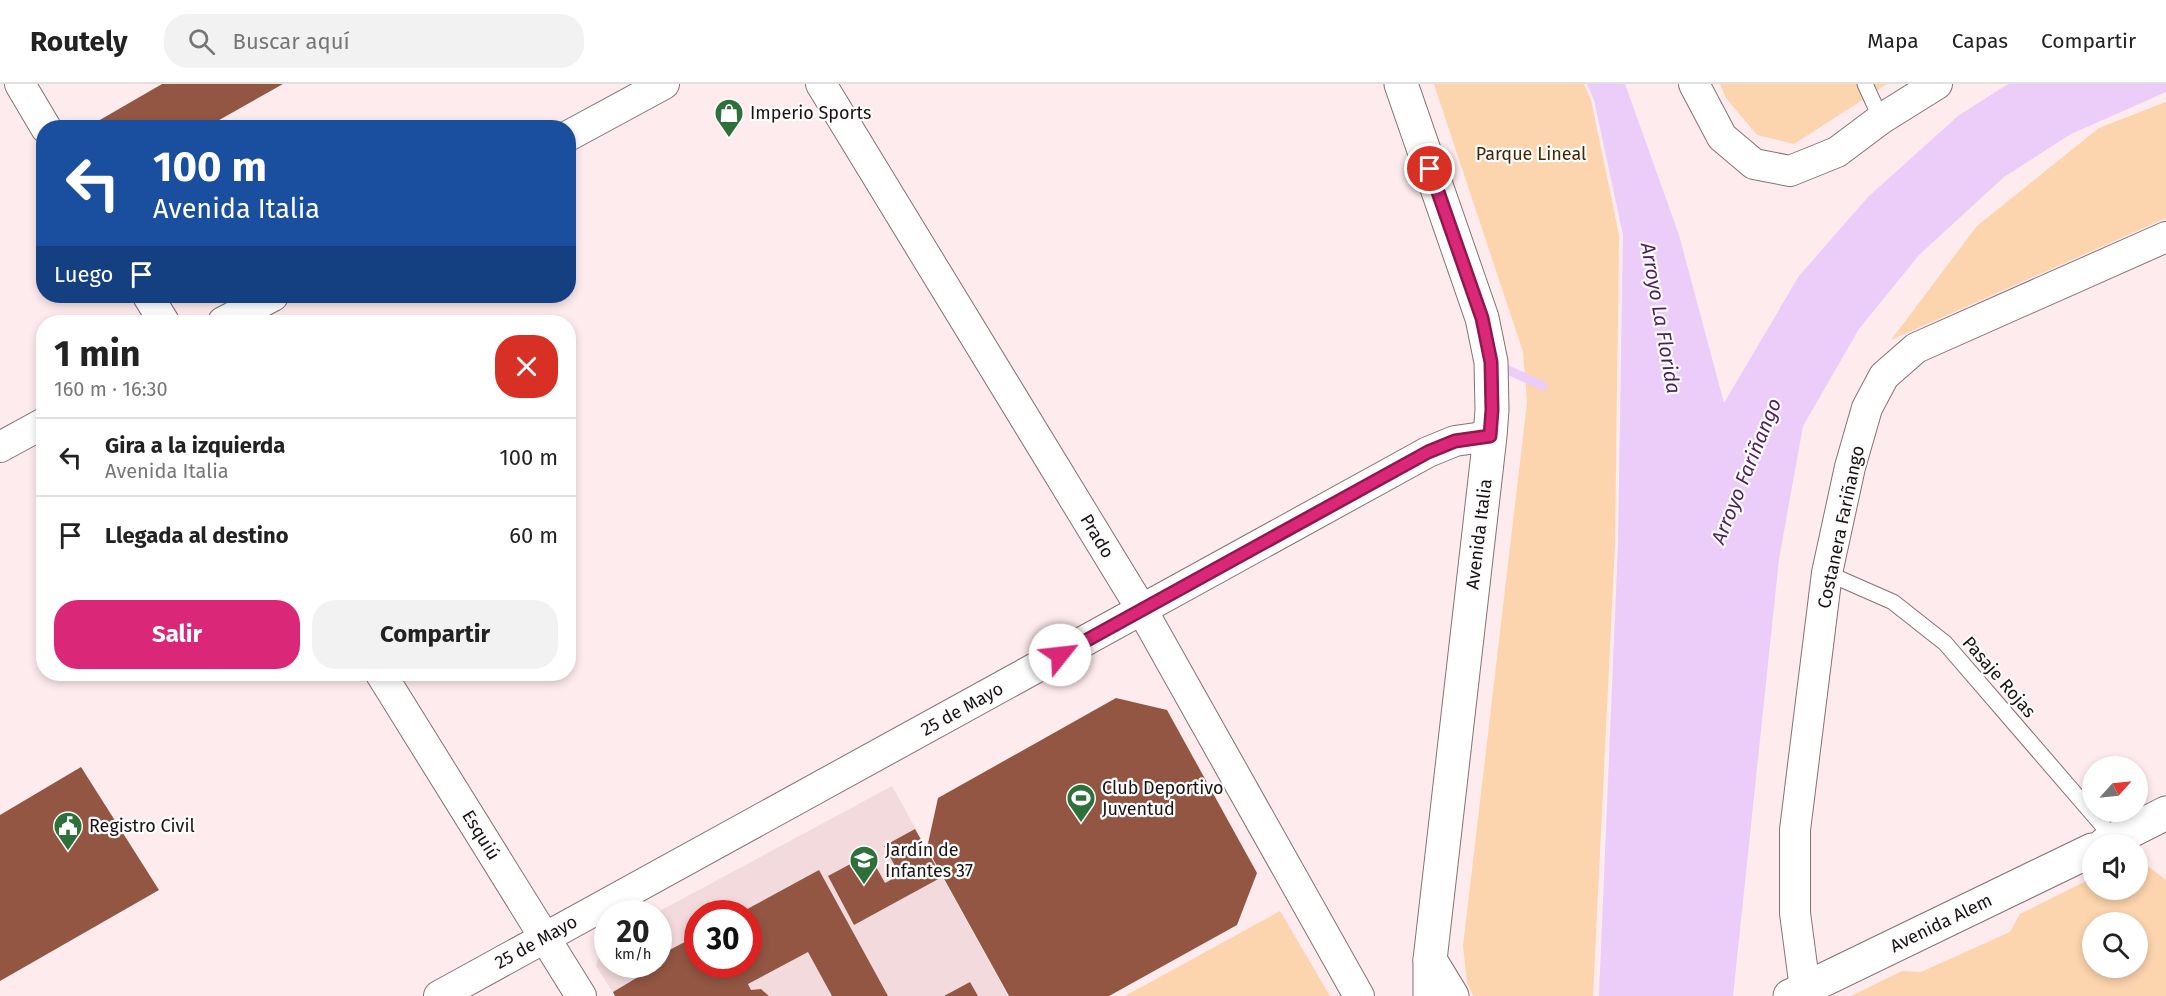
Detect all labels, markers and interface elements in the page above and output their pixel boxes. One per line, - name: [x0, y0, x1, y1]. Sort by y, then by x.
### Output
- search box: [164, 14, 584, 68]
- text: Routely: [30, 25, 128, 58]
- icon: search: [185, 25, 218, 58]
- text: Buscar aquí: [233, 28, 350, 55]
- text: Mapa: [1867, 28, 1919, 54]
- text: Capas: [1952, 28, 2008, 54]
- text: Compartir: [2041, 28, 2136, 54]
- shop icon: Imperio Sports: [713, 97, 745, 139]
- place label: Imperio Sports: [750, 102, 871, 124]
- text: 100 m: [153, 142, 267, 192]
- pin: [1404, 143, 1455, 194]
- park label: Parque Lineal: [1476, 143, 1586, 165]
- icon: left: [54, 144, 132, 222]
- icon: arrive: [1413, 152, 1446, 185]
- text: Avenida Italia: [153, 193, 320, 225]
- water label: Arroyo La Florida: [1636, 240, 1686, 395]
- icon: arrive: [125, 258, 158, 291]
- text: Luego: [54, 261, 113, 288]
- text: 1 min: [54, 332, 141, 376]
- button: close: [495, 335, 558, 398]
- text: 160 m · 16:30: [54, 377, 168, 401]
- water label: Arroyo Fariñango: [1705, 395, 1786, 548]
- text: Gira a la izquierda: [105, 432, 285, 459]
- icon: left: [54, 441, 87, 474]
- street label: Costanera Fariñango: [1813, 443, 1869, 611]
- text: 100 m: [499, 444, 558, 471]
- text: Avenida Italia: [105, 459, 229, 483]
- street label: Avenida Italia: [1461, 477, 1497, 591]
- street label: Prado: [1075, 510, 1119, 562]
- icon: arrive: [54, 519, 87, 552]
- text: Llegada al destino: [105, 522, 289, 549]
- text: 60 m: [509, 522, 558, 549]
- button: Salir: [54, 600, 300, 669]
- button: Compartir: [312, 600, 558, 669]
- position arrow: [1028, 623, 1092, 687]
- street label: Pasaje Rojas: [1958, 632, 2040, 722]
- street label: 25 de Mayo: [917, 677, 1007, 741]
- north arrow: [2082, 756, 2148, 822]
- map controls: [2082, 756, 2148, 978]
- place label: Club Deportivo Juventud: [1102, 777, 1224, 820]
- sports icon: Club Deportivo Juventud: [1065, 782, 1097, 824]
- street label: Esquiú: [457, 806, 505, 864]
- public building icon: Registro Civil: [52, 810, 84, 852]
- place label: Registro Civil: [89, 815, 195, 837]
- button: sound: [2082, 834, 2148, 900]
- place label: Jardín de Infantes 37: [885, 839, 973, 882]
- school or university icon: Jardín de Infantes 37: [848, 844, 880, 886]
- street label: Avenida Alem: [1886, 889, 1996, 957]
- speed limit sign: 30: [684, 900, 762, 978]
- street label: 25 de Mayo: [491, 910, 581, 974]
- button: search: [2082, 912, 2148, 978]
- text: 20: [616, 914, 650, 950]
- text: km/h: [614, 945, 652, 963]

